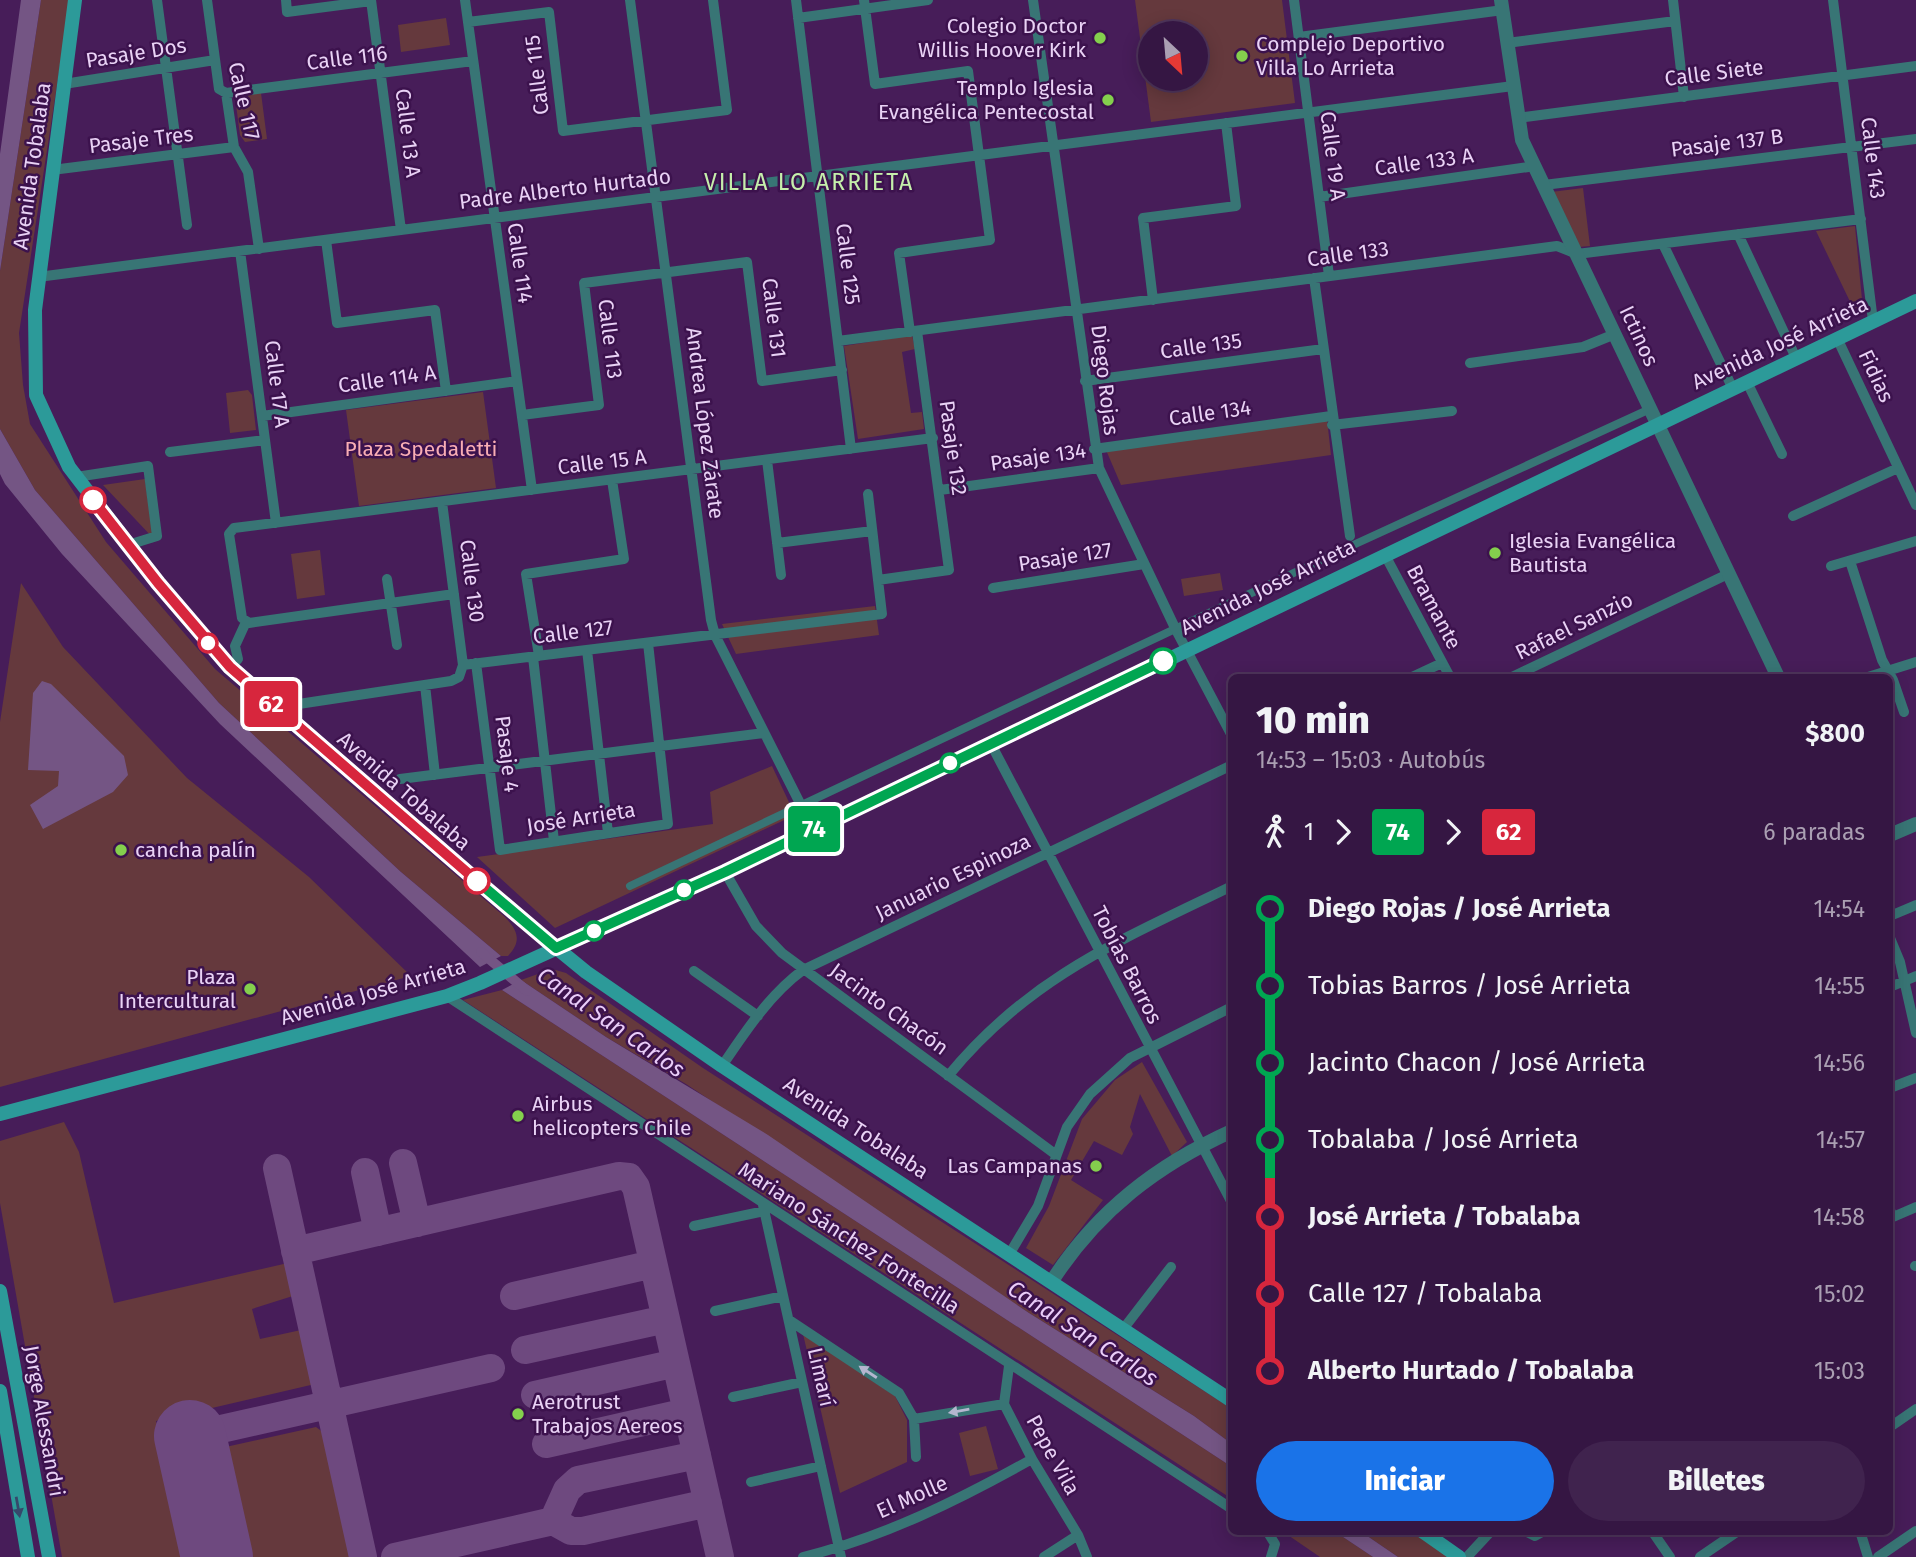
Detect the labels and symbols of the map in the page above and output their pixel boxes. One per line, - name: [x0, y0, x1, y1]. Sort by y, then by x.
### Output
- place label: Colegio Doctor Willis Hoover Kirk: [918, 13, 1086, 63]
- north arrow: [1138, 21, 1208, 91]
- marker: Colegio Doctor Willis Hoover Kirk: [1092, 30, 1108, 46]
- place label: Complejo Deportivo Villa Lo Arrieta: [1256, 31, 1445, 81]
- street label: Pasaje Dos: [84, 32, 188, 74]
- street label: Calle 115: [519, 34, 555, 116]
- street label: Calle 116: [305, 40, 389, 76]
- marker: Complejo Deportivo Villa Lo Arrieta: [1234, 48, 1250, 64]
- street label: Calle Siete: [1663, 54, 1765, 92]
- street label: Calle 117: [222, 59, 266, 143]
- place label: Templo Iglesia Evangélica Pentecostal: [878, 75, 1094, 125]
- street label: Avenida Tobalaba: [7, 81, 57, 251]
- street label: Calle 13 A: [390, 87, 426, 179]
- marker: Templo Iglesia Evangélica Pentecostal: [1100, 92, 1116, 108]
- street label: Calle 19 A: [1315, 110, 1351, 202]
- street label: Calle 143: [1855, 116, 1891, 200]
- street label: Pasaje Tres: [87, 121, 195, 159]
- street label: Pasaje 137 B: [1669, 123, 1785, 163]
- street label: Calle 133 A: [1373, 142, 1475, 182]
- street label: Padre Alberto Hurtado: [458, 163, 672, 215]
- district label: VILLA LO ARRIETA: [704, 168, 914, 196]
- street label: Calle 114: [501, 221, 539, 305]
- street label: Calle 125: [830, 222, 866, 306]
- street label: Calle 133: [1306, 235, 1390, 273]
- street label: Calle 131: [756, 277, 792, 359]
- street label: Avenida José Arrieta: [1688, 291, 1872, 395]
- street label: Calle 113: [592, 298, 628, 380]
- street label: Ictinos: [1614, 301, 1664, 371]
- street label: Diego Rojas: [1085, 323, 1125, 437]
- street label: Andrea López Zárate: [680, 326, 730, 520]
- street label: Calle 135: [1159, 327, 1243, 365]
- street label: Calle 17 A: [259, 339, 295, 429]
- street label: Fidias: [1853, 346, 1899, 407]
- street label: Calle 114 A: [336, 359, 438, 399]
- street label: Calle 134: [1167, 394, 1253, 432]
- street label: Pasaje 132: [933, 399, 973, 497]
- park label: Plaza Spedaletti: [344, 436, 498, 462]
- street label: Pasaje 134: [988, 437, 1088, 477]
- street label: Calle 15 A: [556, 444, 648, 480]
- unlabelled marker: [80, 487, 106, 513]
- place label: Iglesia Evangélica Bautista: [1509, 528, 1676, 578]
- street label: Avenida José Arrieta: [1176, 533, 1360, 641]
- street label: Pasaje 127: [1016, 537, 1114, 577]
- street label: Calle 130: [454, 538, 490, 624]
- marker: Iglesia Evangélica Bautista: [1487, 545, 1503, 561]
- street label: Bramante: [1401, 560, 1467, 654]
- street label: Rafael Sanzio: [1511, 586, 1637, 666]
- street label: Calle 127: [531, 614, 615, 650]
- unlabelled marker: [198, 633, 218, 653]
- unlabelled marker: [1150, 648, 1176, 674]
- line badge: 62: [240, 681, 302, 727]
- street label: Pasaje 4: [489, 714, 525, 794]
- street label: Avenida Tobalaba: [332, 726, 476, 856]
- unlabelled marker: [940, 753, 960, 773]
- street label: José Arrieta: [525, 797, 637, 839]
- line badge: 74: [782, 806, 846, 852]
- street label: Januario Espinoza: [871, 828, 1035, 926]
- place label: cancha palín: [135, 837, 256, 863]
- marker: cancha palín: [113, 842, 129, 858]
- unlabelled marker: [464, 868, 490, 894]
- unlabelled marker: [674, 880, 694, 900]
- street label: Tobías Barros: [1086, 902, 1168, 1028]
- unlabelled marker: [584, 921, 604, 941]
- street label: Avenida José Arrieta: [277, 953, 469, 1031]
- street label: Jacinto Chacón: [824, 957, 954, 1061]
- water label: Canal San Carlos: [532, 961, 691, 1084]
- place label: Plaza Intercultural: [119, 964, 236, 1014]
- marker: Plaza Intercultural: [242, 981, 258, 997]
- street label: Avenida Tobalaba: [778, 1071, 934, 1185]
- place label: Airbus helicopters Chile: [532, 1091, 691, 1141]
- marker: Airbus helicopters Chile: [510, 1108, 526, 1124]
- place label: Las Campanas: [947, 1153, 1082, 1179]
- street label: Mariano Sánchez Fontecilla: [733, 1156, 965, 1320]
- marker: Las Campanas: [1088, 1158, 1104, 1174]
- water label: Canal San Carlos: [1003, 1274, 1164, 1392]
- street label: Jorge Alessandri: [18, 1343, 70, 1499]
- street label: Limarí: [802, 1345, 840, 1409]
- one-way arrow: [858, 1366, 877, 1379]
- place label: Aerotrust Trabajos Aereos: [532, 1389, 683, 1439]
- marker: Aerotrust Trabajos Aereos: [510, 1406, 526, 1422]
- one-way arrow: [948, 1406, 970, 1417]
- street label: Pepe Vila: [1020, 1410, 1086, 1500]
- street label: El Molle: [872, 1470, 952, 1524]
- one-way arrow: [13, 1496, 24, 1518]

